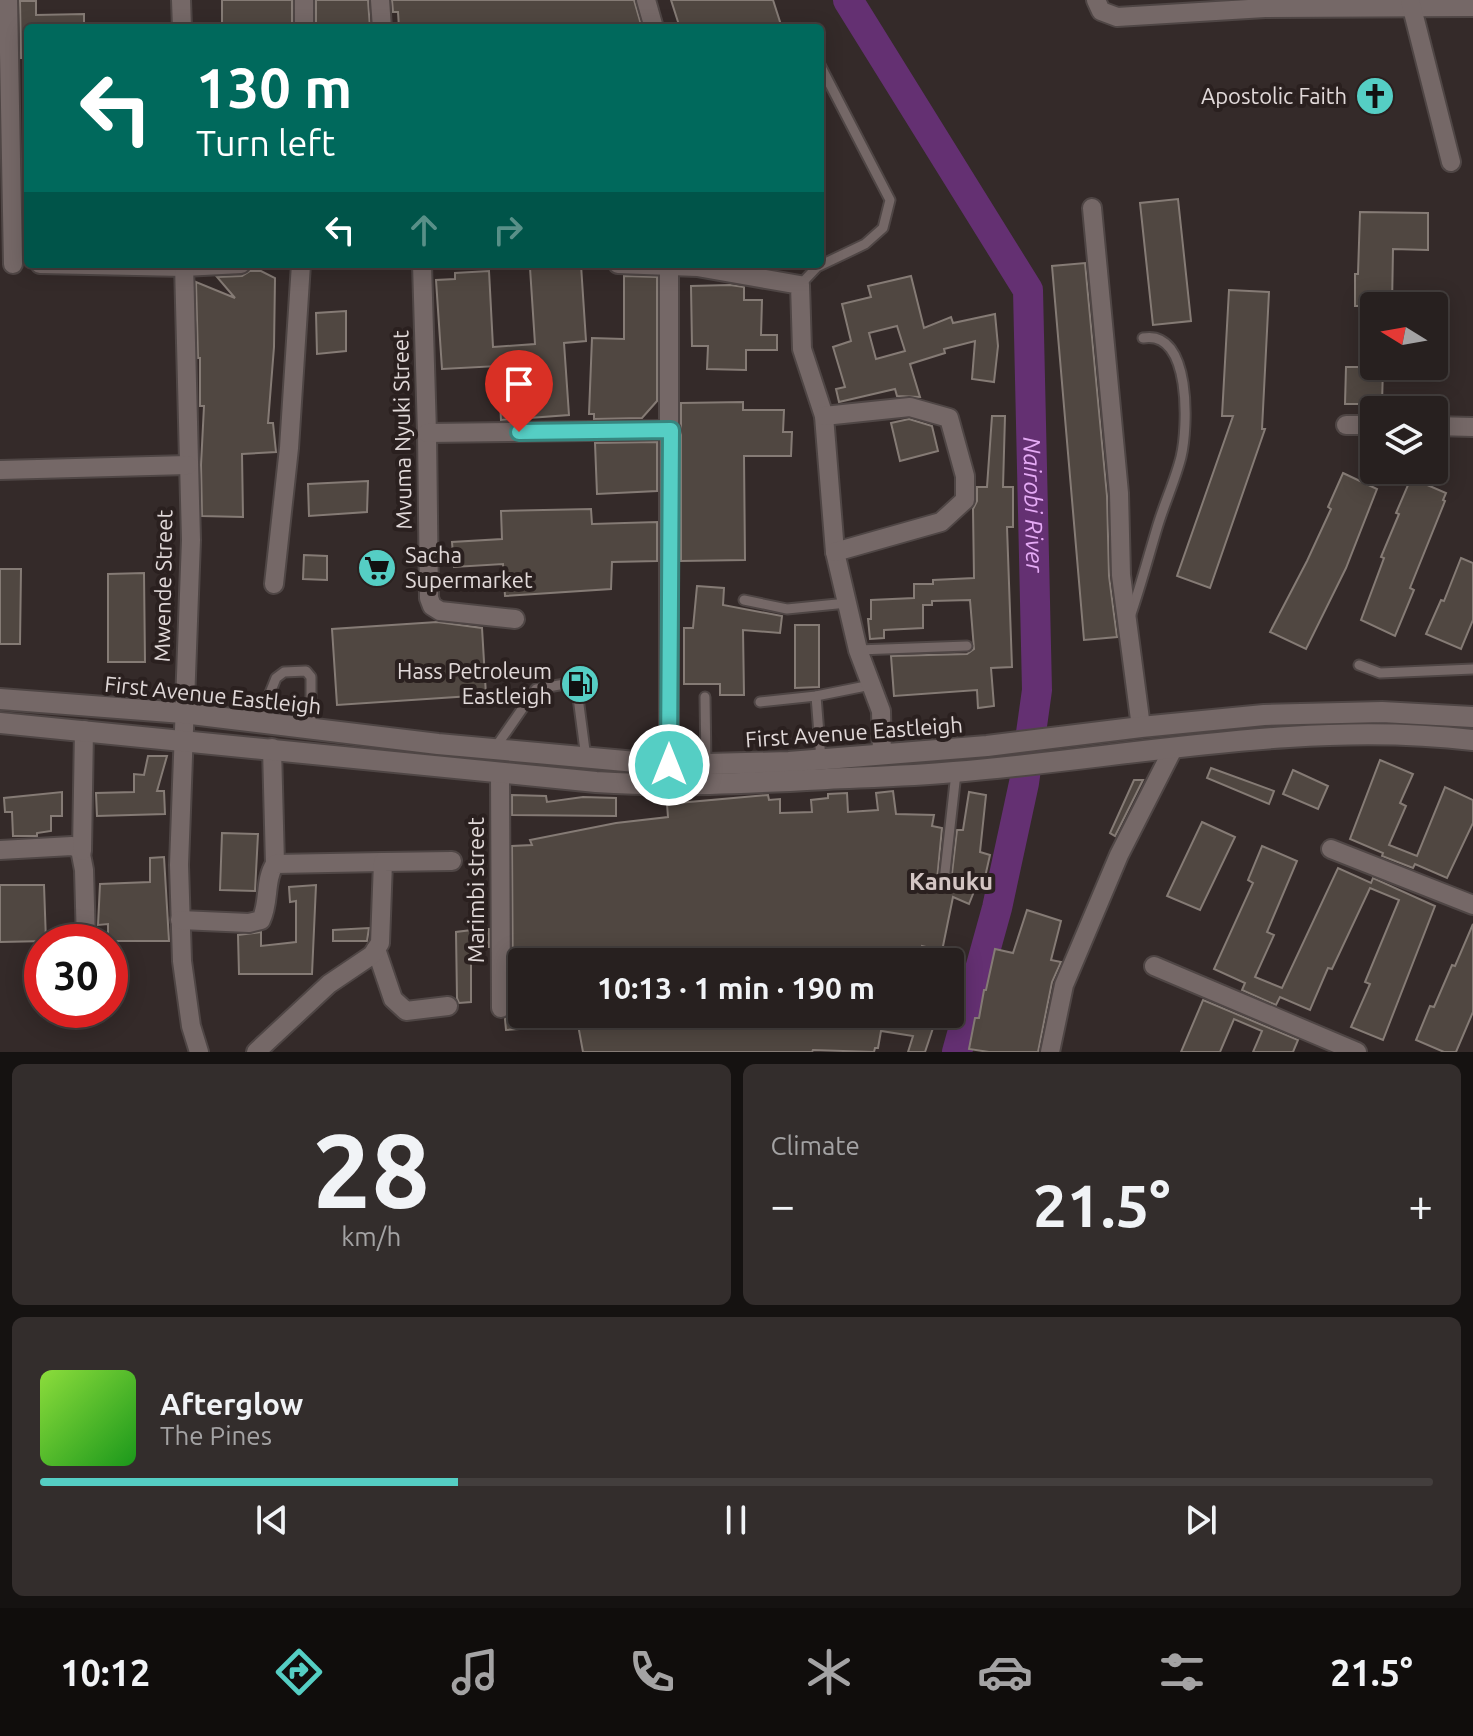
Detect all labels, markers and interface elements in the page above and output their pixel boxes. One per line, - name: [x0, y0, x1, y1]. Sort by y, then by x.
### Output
- icon: left: [64, 56, 168, 160]
- text: 130 m: [196, 56, 352, 119]
- church icon: Apostolic Faith: [1354, 75, 1396, 117]
- place label: Apostolic Faith: [1201, 83, 1347, 108]
- text: Turn left: [196, 122, 335, 163]
- icon: left: [318, 208, 362, 252]
- icon: ahead: [402, 208, 446, 252]
- icon: right: [486, 208, 530, 252]
- north arrow: [1360, 292, 1448, 380]
- map controls: [1360, 292, 1448, 484]
- street label: Mvuma Nyuki Street: [387, 330, 416, 530]
- pin: [485, 350, 553, 432]
- icon: arrive: [497, 362, 541, 406]
- button: layers: [1360, 396, 1448, 484]
- water label: Nairobi River: [1018, 436, 1048, 574]
- street label: Mwende Street: [149, 509, 176, 662]
- place label: Sacha Supermarket: [405, 542, 533, 592]
- supermarket icon: Sacha Supermarket: [356, 547, 398, 589]
- place label: Hass Petroleum Eastleigh: [397, 658, 552, 708]
- fuel station icon: Hass Petroleum Eastleigh: [559, 663, 601, 705]
- street label: First Avenue Eastleigh: [103, 671, 323, 718]
- street label: First Avenue Eastleigh: [744, 711, 964, 752]
- position arrow: [627, 723, 711, 807]
- street label: Marimbi street: [463, 817, 488, 963]
- district label: Kanuku: [909, 868, 993, 895]
- speed limit sign: 30: [24, 924, 128, 1028]
- text: 10:13 · 1 min · 190 m: [597, 971, 875, 1005]
- text: 28: [313, 1111, 430, 1228]
- text: Climate: [771, 1131, 860, 1160]
- text: 21.5°: [1033, 1171, 1170, 1238]
- text: −: [771, 1180, 795, 1229]
- text: +: [1408, 1180, 1433, 1229]
- text: km/h: [341, 1222, 401, 1251]
- text: Afterglow: [160, 1387, 303, 1421]
- text: The Pines: [160, 1421, 272, 1450]
- icon: previous: [250, 1498, 294, 1542]
- icon: pause: [714, 1498, 758, 1542]
- icon: next: [1179, 1498, 1223, 1542]
- icon: directions: [271, 1644, 327, 1700]
- icon: music: [447, 1644, 503, 1700]
- icon: phone: [624, 1644, 680, 1700]
- icon: climate: [801, 1644, 857, 1700]
- icon: car: [977, 1644, 1033, 1700]
- icon: filters: [1154, 1644, 1210, 1700]
- text: 10:12: [60, 1652, 150, 1693]
- text: 21.5°: [1330, 1652, 1413, 1693]

